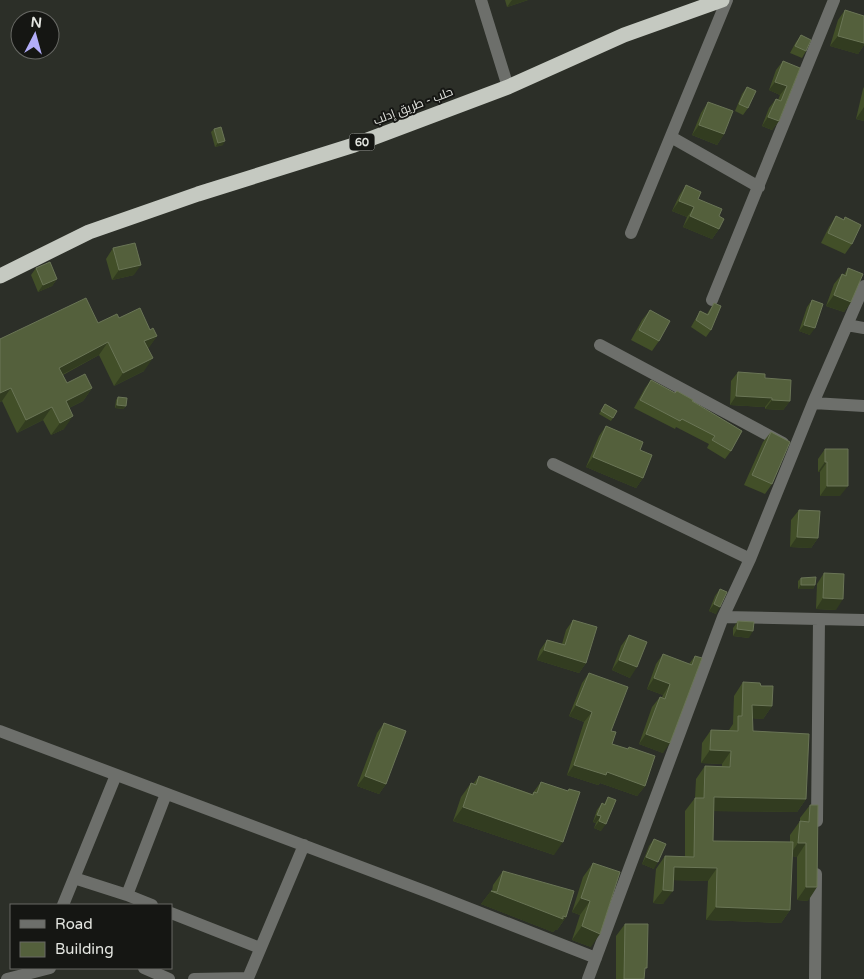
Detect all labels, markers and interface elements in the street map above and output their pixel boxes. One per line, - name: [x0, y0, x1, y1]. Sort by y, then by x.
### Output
- north arrow: [10, 10, 60, 60]
- text: N: [30, 14, 43, 32]
- street label: حلب - طريق إدلب: [371, 84, 455, 128]
- road number: 60: [350, 134, 374, 150]
- legend: [10, 904, 172, 969]
- text: Road: [55, 915, 93, 933]
- text: Building: [55, 940, 114, 958]

